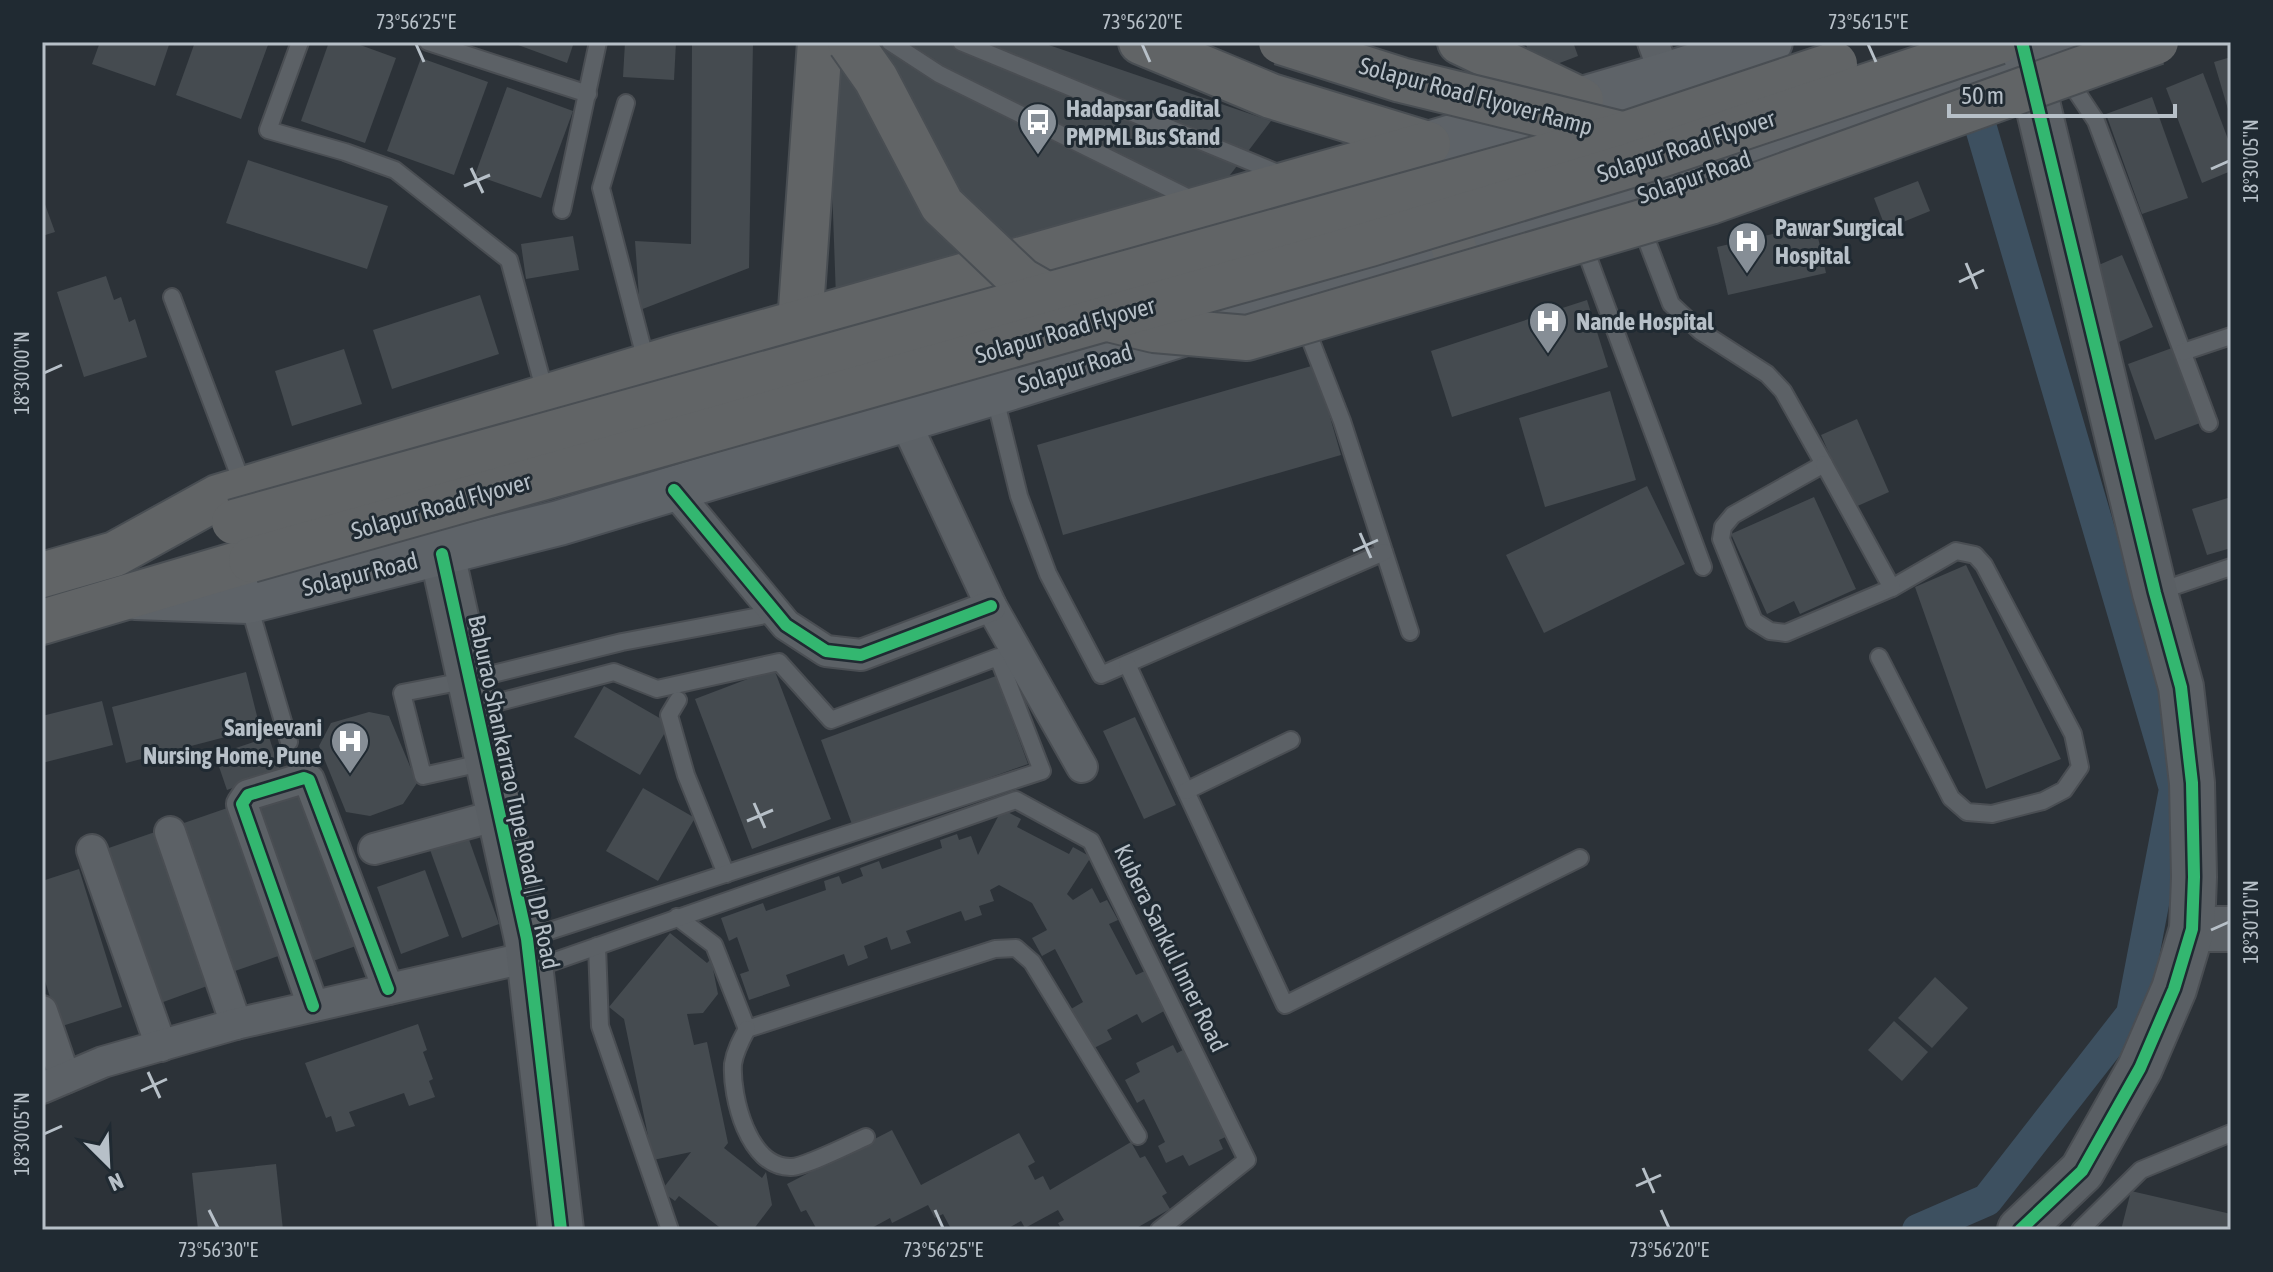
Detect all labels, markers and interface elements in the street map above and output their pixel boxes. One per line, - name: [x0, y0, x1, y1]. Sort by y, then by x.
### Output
- text: 73°56'25"E: [376, 10, 457, 33]
- text: 73°56'20"E: [1102, 10, 1183, 33]
- text: 73°56'15"E: [1828, 10, 1909, 33]
- street label: Solapur Road Flyover Ramp: [1356, 52, 1596, 140]
- scale bar: [1949, 68, 2175, 118]
- text: 50 m: [1961, 82, 2004, 109]
- place label: Hadapsar Gadital PMPML Bus Stand: [1066, 95, 1221, 150]
- bus stop icon: Hadapsar Gadital PMPML Bus Stand: [1017, 101, 1059, 156]
- street label: Solapur Road Flyover: [1593, 104, 1779, 188]
- text: 18°30'05"N: [2239, 119, 2262, 203]
- street label: Solapur Road: [1634, 144, 1754, 210]
- place label: Pawar Surgical Hospital: [1775, 214, 1904, 269]
- hospital icon: Pawar Surgical Hospital: [1726, 220, 1768, 275]
- street label: Solapur Road Flyover: [972, 291, 1158, 369]
- hospital icon: Nande Hospital: [1527, 300, 1569, 355]
- place label: Nande Hospital: [1576, 308, 1714, 335]
- text: 18°30'00"N: [10, 331, 33, 415]
- street label: Solapur Road: [1014, 337, 1136, 399]
- street label: Solapur Road Flyover: [348, 467, 535, 545]
- street label: Solapur Road: [299, 547, 421, 601]
- street label: Baburao Shankarrao Tupe Road | DP Road: [463, 612, 565, 972]
- place label: Sanjeevani Nursing Home, Pune: [143, 714, 322, 769]
- hospital icon: Sanjeevani Nursing Home, Pune: [329, 720, 371, 775]
- street label: Kubera Sankul Inner Road: [1109, 840, 1233, 1056]
- text: 18°30'10"N: [2239, 880, 2262, 964]
- text: 18°30'05"N: [10, 1092, 33, 1176]
- north arrow: [68, 1124, 148, 1204]
- text: N: [105, 1168, 127, 1197]
- text: 73°56'30"E: [178, 1238, 259, 1261]
- text: 73°56'25"E: [903, 1238, 984, 1261]
- text: 73°56'20"E: [1629, 1238, 1710, 1261]

